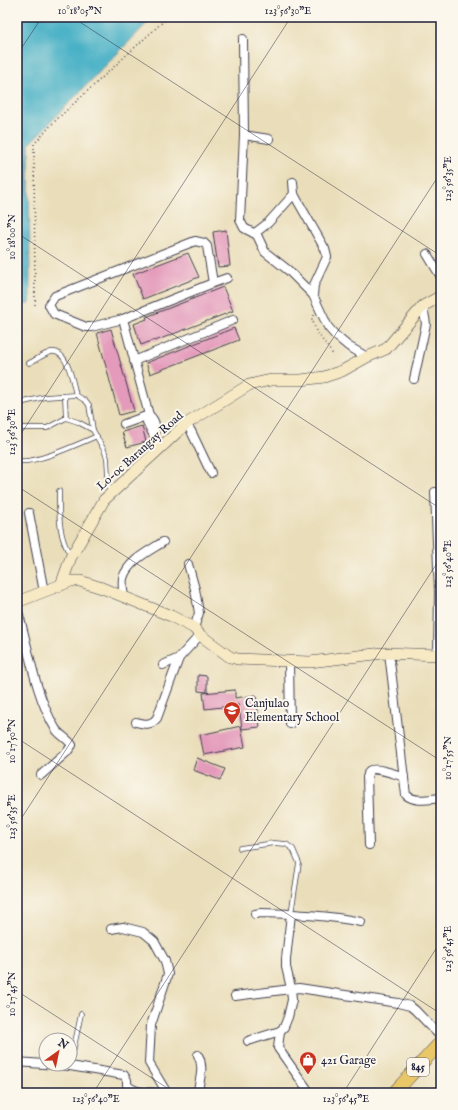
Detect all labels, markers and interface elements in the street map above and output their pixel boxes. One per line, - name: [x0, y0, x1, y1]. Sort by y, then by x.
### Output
- text: 10°18'05"N: [58, 5, 103, 18]
- text: 123°56'30"E: [265, 5, 311, 18]
- text: 123°56'35"E: [442, 156, 455, 202]
- text: 10°18'00"N: [6, 214, 19, 260]
- street label: Lo-oc Barangay Road: [94, 408, 187, 494]
- text: 123°56'30"E: [6, 409, 19, 455]
- text: 123°56'40"E: [442, 540, 455, 588]
- place label: Canjulao Elementary School: [245, 696, 340, 725]
- school or university icon: Canjulao Elementary School: [222, 700, 242, 725]
- text: 10°17'50"N: [6, 718, 19, 764]
- text: 10°17'55"N: [442, 736, 455, 780]
- text: 123°56'35"E: [6, 794, 19, 840]
- text: 123°56'45"E: [442, 926, 455, 972]
- text: 10°17'45"N: [6, 971, 19, 1017]
- north arrow: [38, 1032, 78, 1072]
- text: N: [54, 1035, 71, 1053]
- shop icon: 421 Garage: [298, 1050, 318, 1075]
- place label: 421 Garage: [321, 1053, 376, 1068]
- road number: 845: [407, 1058, 429, 1076]
- text: 123°56'40"E: [72, 1093, 120, 1106]
- text: 123°56'45"E: [323, 1093, 369, 1106]

